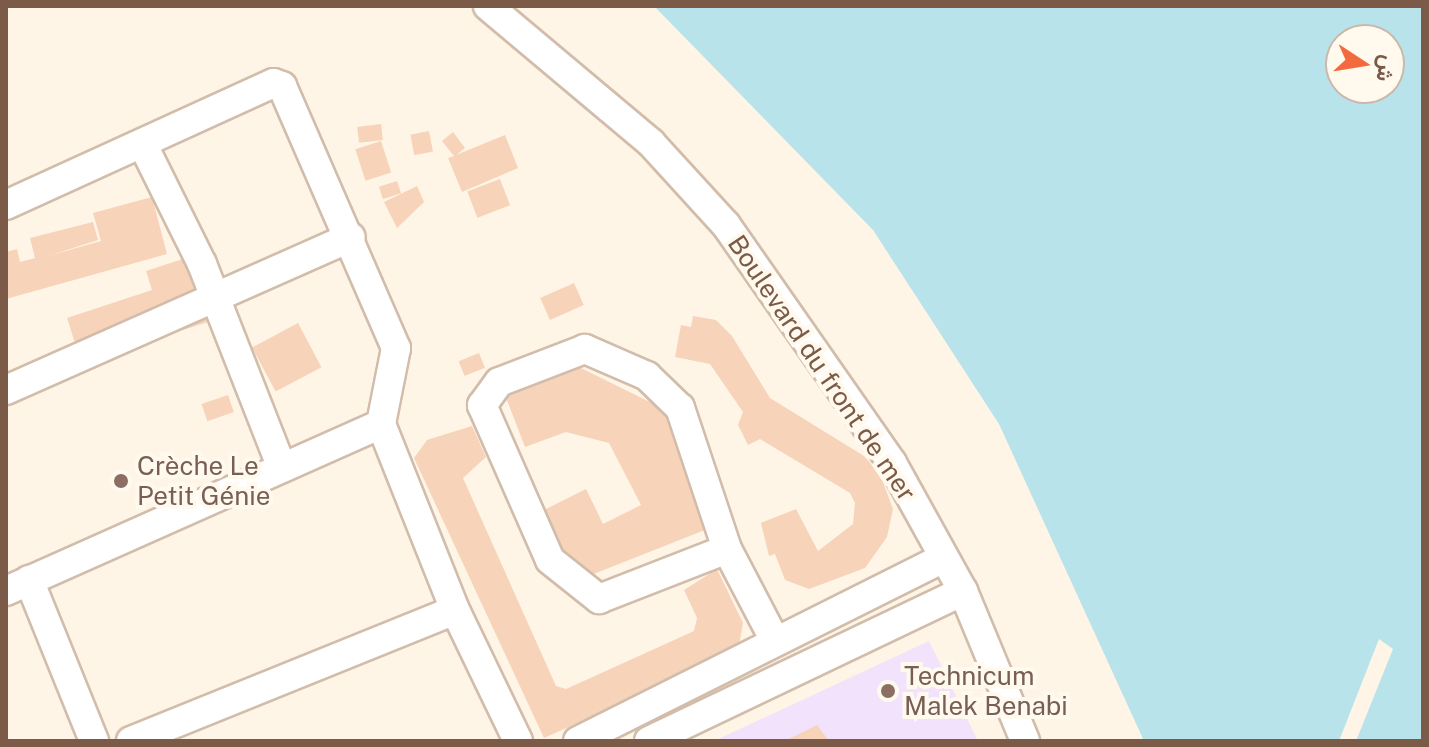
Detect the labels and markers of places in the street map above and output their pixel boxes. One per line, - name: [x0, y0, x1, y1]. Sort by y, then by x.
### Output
- place label: Crèche Le Petit Génie: [137, 450, 270, 512]
- marker: Crèche Le Petit Génie: [112, 472, 130, 490]
- place label: Technicum Malek Benabi: [904, 660, 1068, 722]
- marker: Technicum Malek Benabi: [879, 682, 897, 700]

